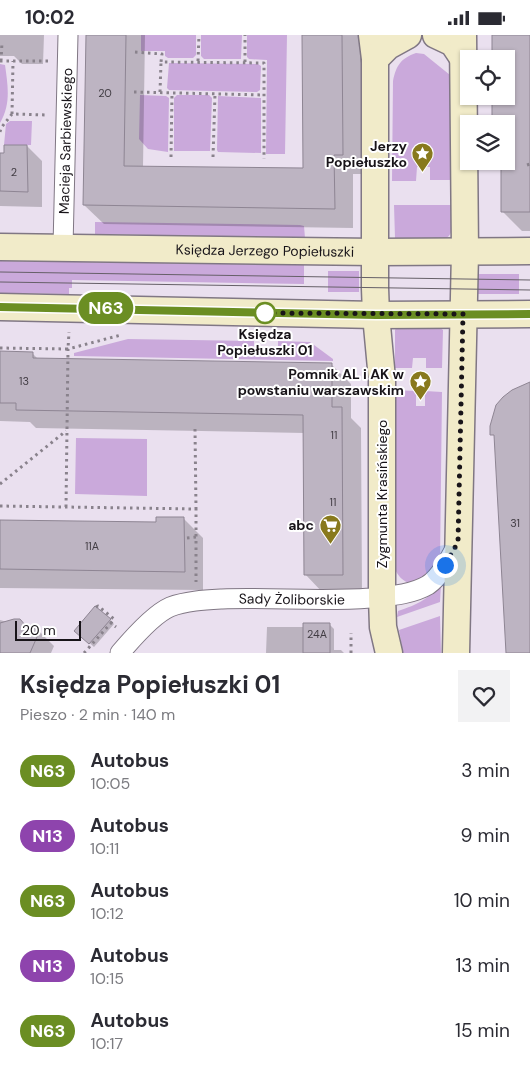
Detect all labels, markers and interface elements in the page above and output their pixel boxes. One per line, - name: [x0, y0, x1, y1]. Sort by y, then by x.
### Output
- text: 10:02: [25, 5, 74, 30]
- map controls: [460, 50, 515, 170]
- button: locate: [460, 50, 515, 105]
- street label: Macieja Sarbiewskiego: [55, 68, 76, 214]
- house number: 20: [98, 86, 112, 100]
- button: layers: [460, 115, 515, 170]
- place label: Jerzy Popiełuszko: [326, 137, 408, 171]
- place icon: Jerzy Popiełuszko: [411, 142, 435, 173]
- house number: 2: [11, 165, 17, 179]
- street label: Księdza Jerzego Popiełuszki: [176, 240, 354, 261]
- line badge: N63: [77, 292, 135, 324]
- text: N63: [88, 296, 124, 320]
- marker: Księdza Popiełuszki 01: [254, 302, 276, 324]
- place label: Księdza Popiełuszki 01: [217, 325, 313, 359]
- place label: Pomnik AL i AK w powstaniu warszawskim: [238, 365, 405, 399]
- place icon: Pomnik AL i AK w powstaniu warszawskim: [408, 370, 432, 401]
- house number: 13: [19, 374, 29, 388]
- street label: Zygmunta Krasińskiego: [373, 420, 391, 568]
- house number: 11: [331, 428, 337, 442]
- house number: 11: [330, 495, 336, 509]
- supermarket icon: abc: [318, 513, 342, 544]
- place label: abc: [288, 516, 314, 534]
- house number: 31: [510, 516, 520, 530]
- house number: 11A: [85, 539, 99, 553]
- your location: [433, 553, 458, 578]
- street label: Sady Żoliborskie: [239, 589, 345, 609]
- scale bar: [15, 618, 81, 641]
- text: 20 m: [22, 621, 56, 639]
- house number: 24A: [307, 627, 327, 641]
- text: Księdza Popiełuszki 01: [20, 669, 280, 700]
- button: heart: [458, 670, 510, 722]
- text: Pieszo · 2 min · 140 m: [20, 704, 175, 725]
- text: Autobus: [90, 748, 169, 773]
- text: 3 min: [461, 758, 510, 783]
- text: N63: [30, 759, 65, 783]
- text: 10:05: [90, 773, 130, 794]
- text: Autobus: [90, 813, 169, 838]
- text: 9 min: [461, 823, 510, 848]
- text: N13: [32, 824, 63, 848]
- text: 10:11: [90, 838, 119, 859]
- text: Autobus: [90, 878, 169, 903]
- text: 10 min: [454, 888, 510, 913]
- text: N63: [30, 889, 65, 913]
- text: 10:12: [90, 903, 124, 924]
- text: Autobus: [90, 943, 169, 968]
- text: 13 min: [455, 953, 510, 978]
- text: N13: [32, 954, 63, 978]
- text: 10:15: [90, 968, 124, 989]
- text: Autobus: [90, 1008, 169, 1033]
- text: 15 min: [455, 1018, 510, 1043]
- text: N63: [30, 1019, 65, 1043]
- text: 10:17: [90, 1033, 123, 1054]

